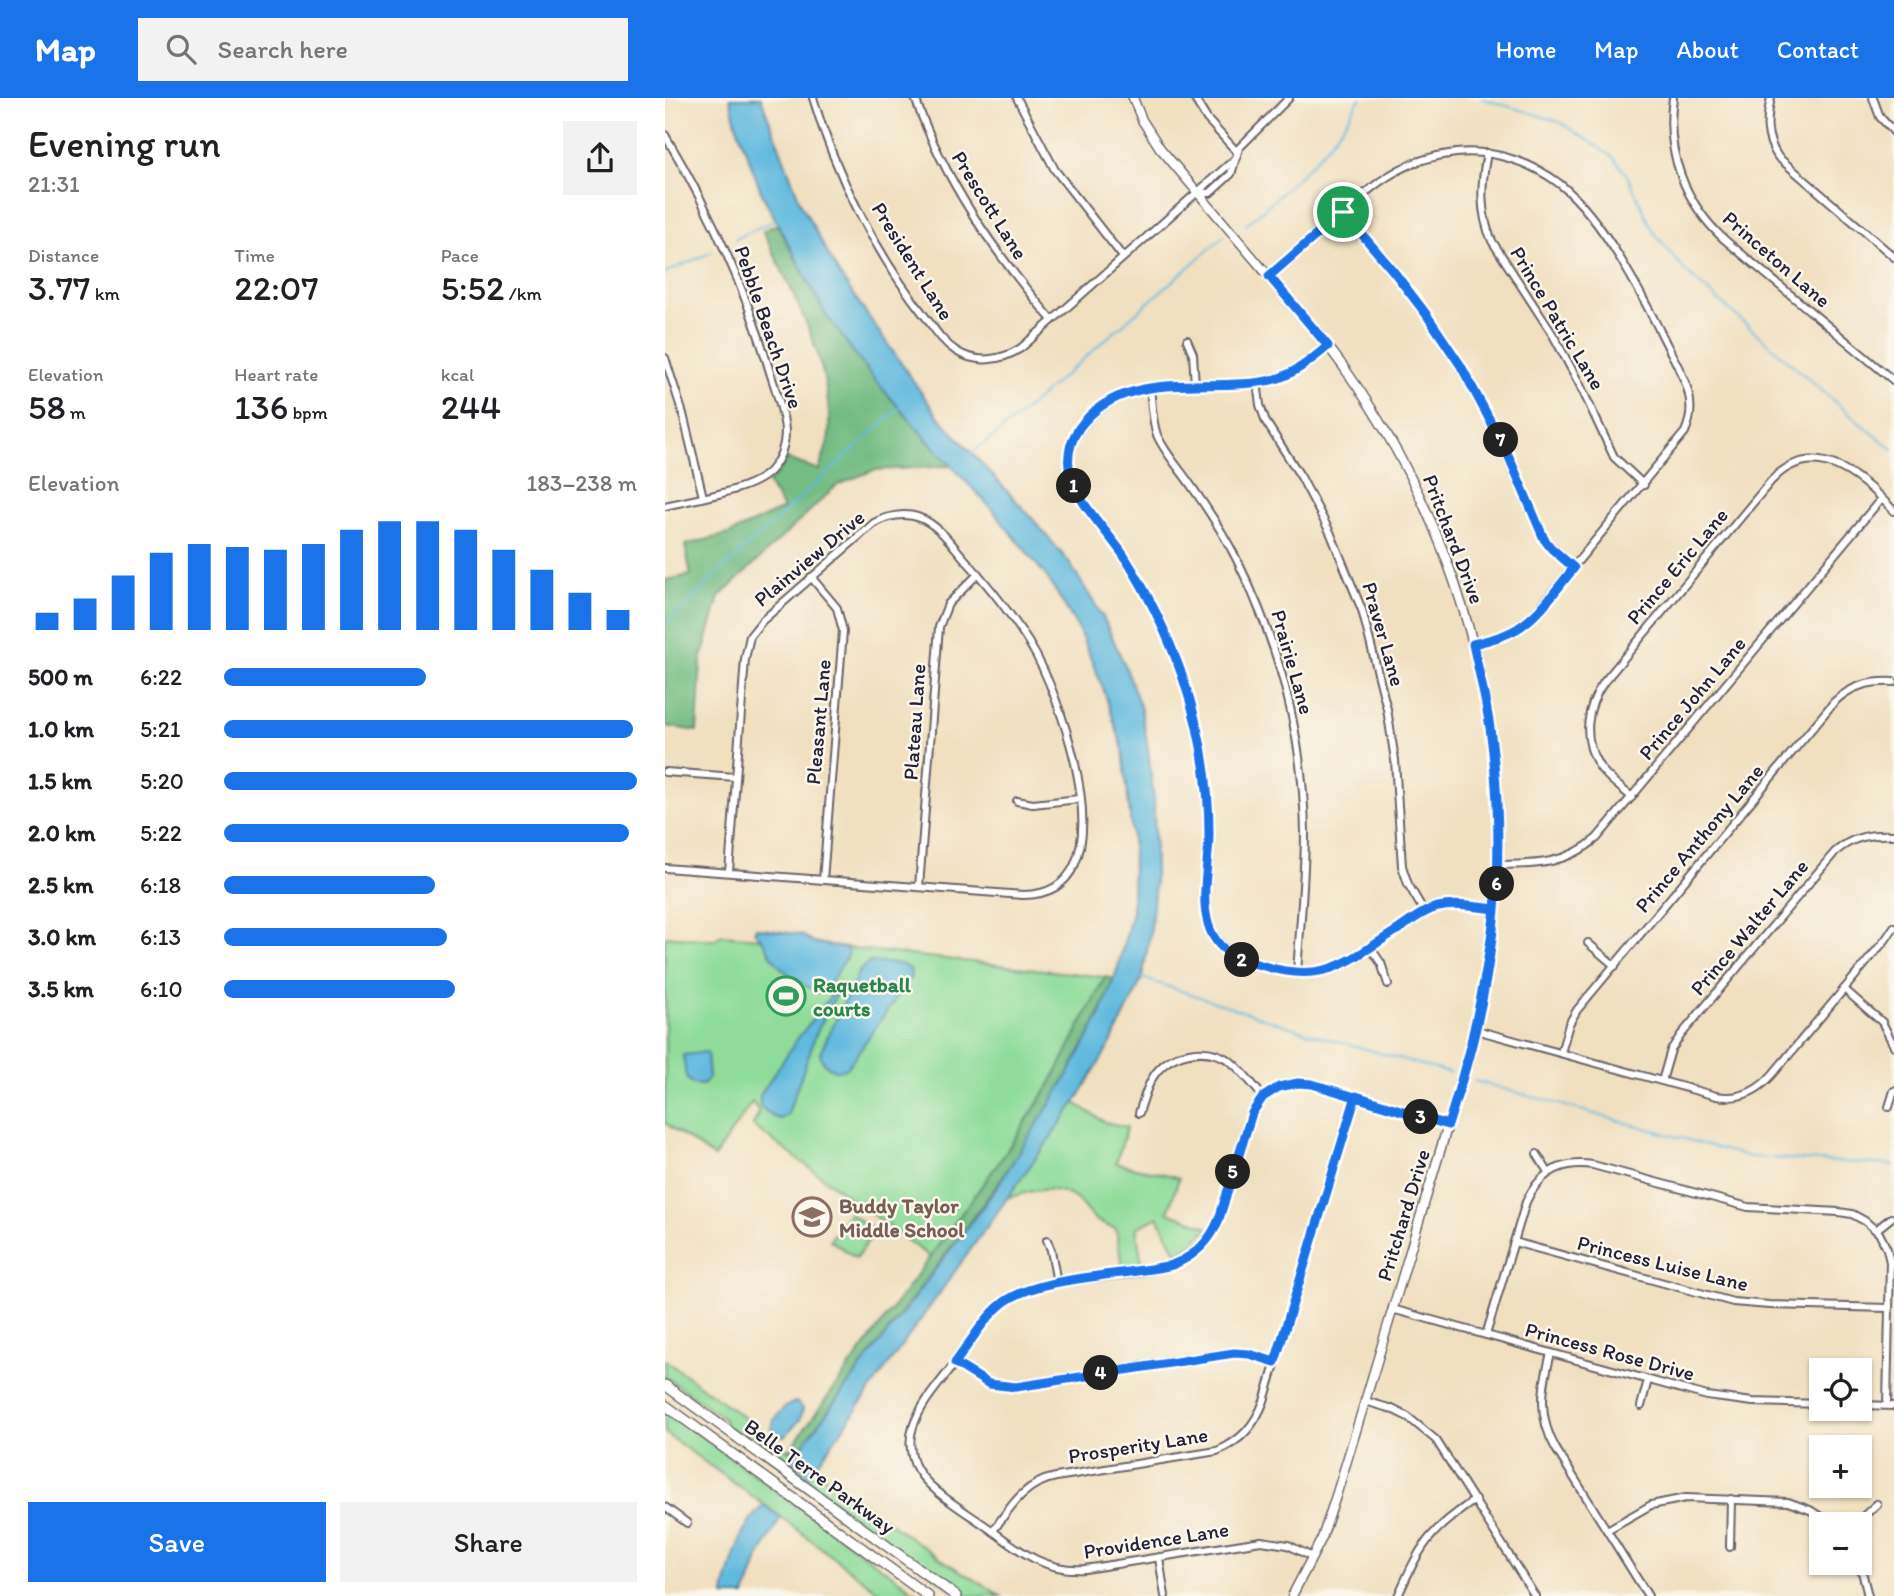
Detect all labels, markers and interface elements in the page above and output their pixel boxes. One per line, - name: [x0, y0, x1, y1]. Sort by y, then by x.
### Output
- search box: [138, 18, 628, 81]
- text: Map: [35, 30, 96, 69]
- icon: search: [162, 30, 200, 68]
- text: Search here: [218, 33, 348, 65]
- text: Home: [1496, 35, 1556, 64]
- text: Map: [1594, 35, 1638, 64]
- text: About: [1676, 35, 1739, 64]
- text: Contact: [1777, 35, 1859, 64]
- text: Evening run: [28, 121, 221, 167]
- button: share: [563, 121, 637, 195]
- street label: Prescott Lane: [947, 146, 1033, 264]
- text: 21:31: [28, 170, 80, 198]
- pin: [1313, 182, 1373, 242]
- icon: arrive: [1324, 193, 1362, 231]
- street label: President Lane: [867, 197, 959, 325]
- street label: Princeton Lane: [1718, 205, 1836, 313]
- street label: Pebble Beach Drive: [729, 242, 809, 412]
- street label: Prince Patric Lane: [1505, 242, 1611, 394]
- text: Distance: [28, 244, 99, 267]
- text: Time: [234, 244, 275, 267]
- text: Pace: [441, 244, 479, 267]
- text: 3.77: [28, 267, 90, 309]
- text: 22:07: [234, 267, 319, 309]
- text: 5:52: [441, 267, 504, 309]
- text: km: [90, 282, 120, 305]
- text: /km: [504, 282, 542, 305]
- text: Elevation: [28, 363, 104, 386]
- text: Heart rate: [234, 363, 318, 386]
- text: kcal: [441, 363, 474, 386]
- text: 58: [28, 386, 66, 428]
- text: 136: [234, 386, 288, 428]
- text: 244: [441, 386, 501, 428]
- text: m: [66, 401, 86, 424]
- text: bpm: [288, 401, 328, 424]
- pin: 7: [1483, 422, 1519, 458]
- text: 7: [1496, 428, 1505, 451]
- pin: 1: [1057, 468, 1091, 504]
- text: Elevation: [28, 469, 119, 497]
- text: 183–238 m: [527, 469, 637, 497]
- street label: Pritchard Drive: [1418, 471, 1490, 607]
- text: 1: [1069, 474, 1078, 497]
- street label: Prince Eric Lane: [1621, 503, 1733, 629]
- street label: Plainview Drive: [749, 505, 869, 611]
- street label: Praver Lane: [1357, 579, 1411, 689]
- street label: Prairie Lane: [1266, 607, 1320, 717]
- street label: Prince John Lane: [1633, 631, 1751, 765]
- street label: Pleasant Lane: [800, 658, 836, 786]
- text: 500 m: [28, 663, 93, 691]
- text: 6:22: [140, 663, 182, 691]
- street label: Plateau Lane: [897, 663, 931, 781]
- text: 1.0 km: [28, 715, 94, 743]
- text: 5:21: [140, 715, 180, 743]
- street label: Prince Anthony Lane: [1630, 759, 1768, 917]
- text: 1.5 km: [28, 767, 92, 795]
- text: 5:20: [140, 767, 184, 795]
- text: 2.0 km: [28, 819, 96, 847]
- text: 5:22: [140, 819, 182, 847]
- street label: Prince Walter Lane: [1685, 854, 1813, 1000]
- pin: 6: [1479, 866, 1515, 902]
- text: 2.5 km: [28, 871, 93, 899]
- text: 6:18: [140, 871, 181, 899]
- text: 6: [1491, 872, 1502, 895]
- text: 3.0 km: [28, 923, 96, 951]
- text: 6:13: [140, 923, 181, 951]
- pin: 2: [1225, 942, 1259, 978]
- text: 2: [1237, 948, 1247, 971]
- place label: Raquetball courts: [813, 972, 912, 1021]
- text: 3.5 km: [28, 975, 94, 1003]
- text: 6:10: [140, 975, 183, 1003]
- sports icon: Raquetball courts: [765, 975, 807, 1017]
- pin: 3: [1403, 1100, 1439, 1134]
- text: 3: [1415, 1105, 1426, 1128]
- street label: Pritchard Drive: [1371, 1146, 1435, 1284]
- pin: 5: [1215, 1154, 1251, 1190]
- text: 5: [1228, 1160, 1237, 1183]
- place label: Buddy Taylor Middle School: [839, 1193, 965, 1242]
- school or university icon: Buddy Taylor Middle School: [791, 1196, 833, 1238]
- street label: Princess Luise Lane: [1575, 1230, 1751, 1296]
- street label: Princess Rose Drive: [1522, 1316, 1698, 1386]
- pin: 4: [1083, 1356, 1118, 1390]
- map controls: [1809, 1358, 1872, 1575]
- button: locate: [1809, 1358, 1872, 1421]
- text: 4: [1095, 1361, 1106, 1384]
- street label: Belle Terre Parkway: [740, 1413, 900, 1539]
- street label: Prosperity Lane: [1066, 1422, 1210, 1468]
- button: +: [1809, 1435, 1872, 1498]
- button: Save: [28, 1502, 326, 1582]
- button: Share: [340, 1502, 637, 1582]
- button: −: [1809, 1512, 1872, 1575]
- street label: Providence Lane: [1082, 1516, 1230, 1564]

